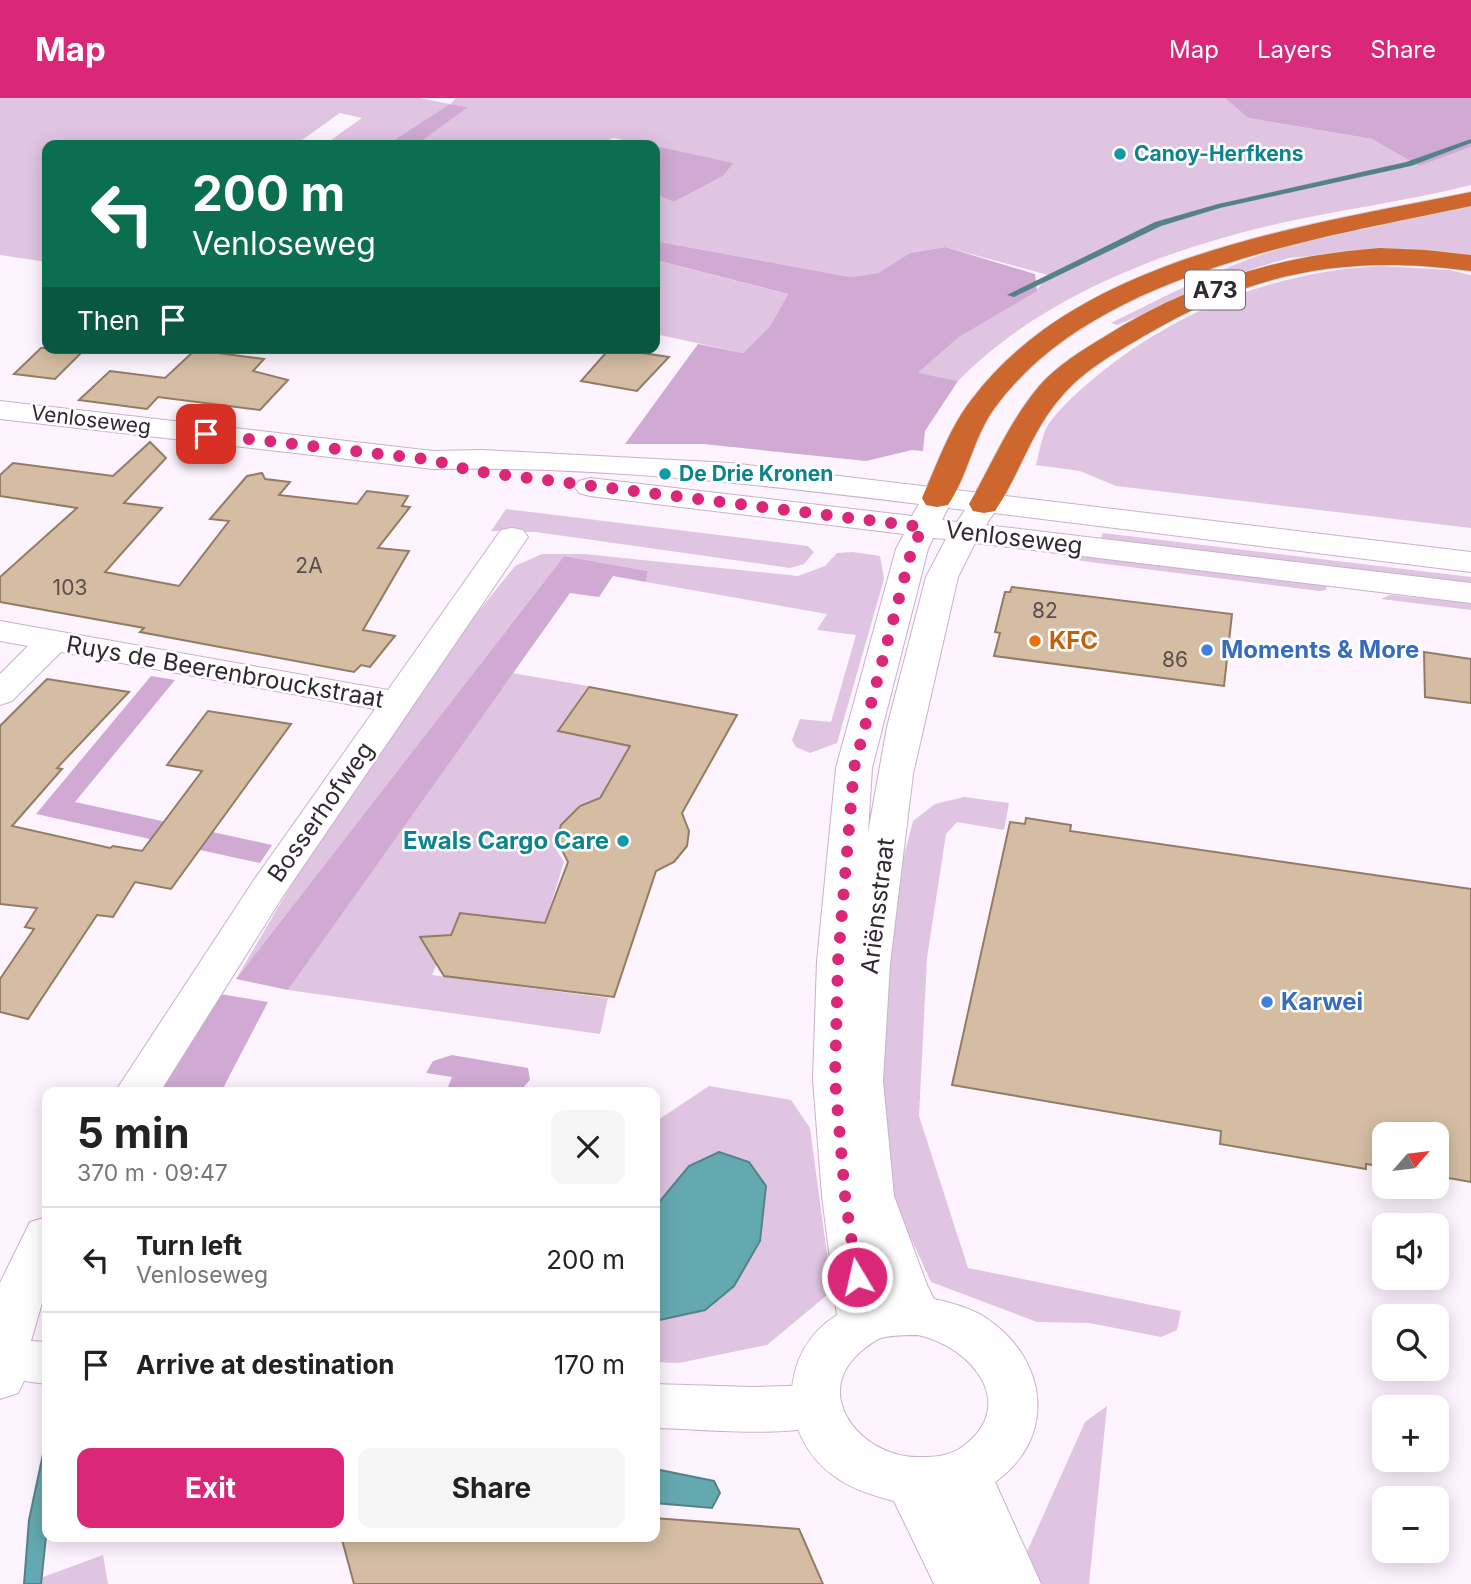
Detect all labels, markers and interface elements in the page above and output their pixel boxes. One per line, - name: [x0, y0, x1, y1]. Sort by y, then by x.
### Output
- text: Map: [35, 29, 106, 69]
- text: Map: [1169, 35, 1219, 64]
- text: Layers: [1257, 35, 1332, 64]
- text: Share: [1370, 35, 1436, 64]
- place label: Canoy-Herfkens: [1134, 141, 1304, 166]
- marker: Canoy-Herfkens: [1112, 146, 1128, 162]
- text: 200 m: [192, 164, 345, 223]
- icon: left: [77, 168, 168, 259]
- text: Venloseweg: [192, 224, 376, 263]
- road number: A73: [1185, 270, 1245, 309]
- icon: arrive: [154, 301, 192, 339]
- text: Then: [77, 305, 140, 336]
- street label: Venloseweg: [30, 400, 152, 439]
- pin: [176, 404, 236, 464]
- icon: arrive: [187, 415, 225, 453]
- place label: De Drie Kronen: [679, 461, 833, 486]
- marker: De Drie Kronen: [657, 466, 673, 482]
- street label: Venloseweg: [944, 515, 1084, 560]
- house number: 2A: [295, 553, 323, 578]
- house number: 103: [53, 575, 87, 600]
- house number: 82: [1032, 598, 1058, 623]
- place label: KFC: [1049, 626, 1098, 655]
- street label: Ruys de Beerenbrouckstraat: [64, 629, 386, 714]
- marker: KFC: [1027, 633, 1043, 649]
- place label: Moments & More: [1221, 635, 1419, 664]
- marker: Moments & More: [1199, 642, 1215, 658]
- house number: 86: [1162, 647, 1188, 672]
- street label: Bosserhofweg: [262, 736, 380, 887]
- place label: Ewals Cargo Care: [403, 826, 609, 855]
- marker: Ewals Cargo Care: [615, 833, 631, 849]
- street label: Ariënsstraat: [855, 836, 900, 976]
- place label: Karwei: [1281, 987, 1363, 1016]
- marker: Karwei: [1259, 994, 1275, 1010]
- text: 5 min: [77, 1107, 190, 1158]
- button: close: [551, 1110, 625, 1184]
- north arrow: [1372, 1122, 1449, 1199]
- map controls: [1372, 1122, 1449, 1563]
- text: 370 m · 09:47: [77, 1159, 228, 1187]
- button: sound: [1372, 1213, 1449, 1290]
- text: Turn left: [136, 1230, 242, 1261]
- position arrow: [820, 1240, 894, 1314]
- icon: left: [77, 1241, 115, 1279]
- text: 200 m: [546, 1244, 625, 1275]
- text: Venloseweg: [136, 1261, 268, 1289]
- button: search: [1372, 1304, 1449, 1381]
- icon: arrive: [77, 1346, 115, 1384]
- text: Arrive at destination: [136, 1349, 395, 1380]
- text: 170 m: [554, 1349, 625, 1380]
- button: +: [1372, 1395, 1449, 1472]
- button: Exit: [77, 1448, 344, 1528]
- button: Share: [358, 1448, 625, 1528]
- button: −: [1372, 1486, 1449, 1563]

